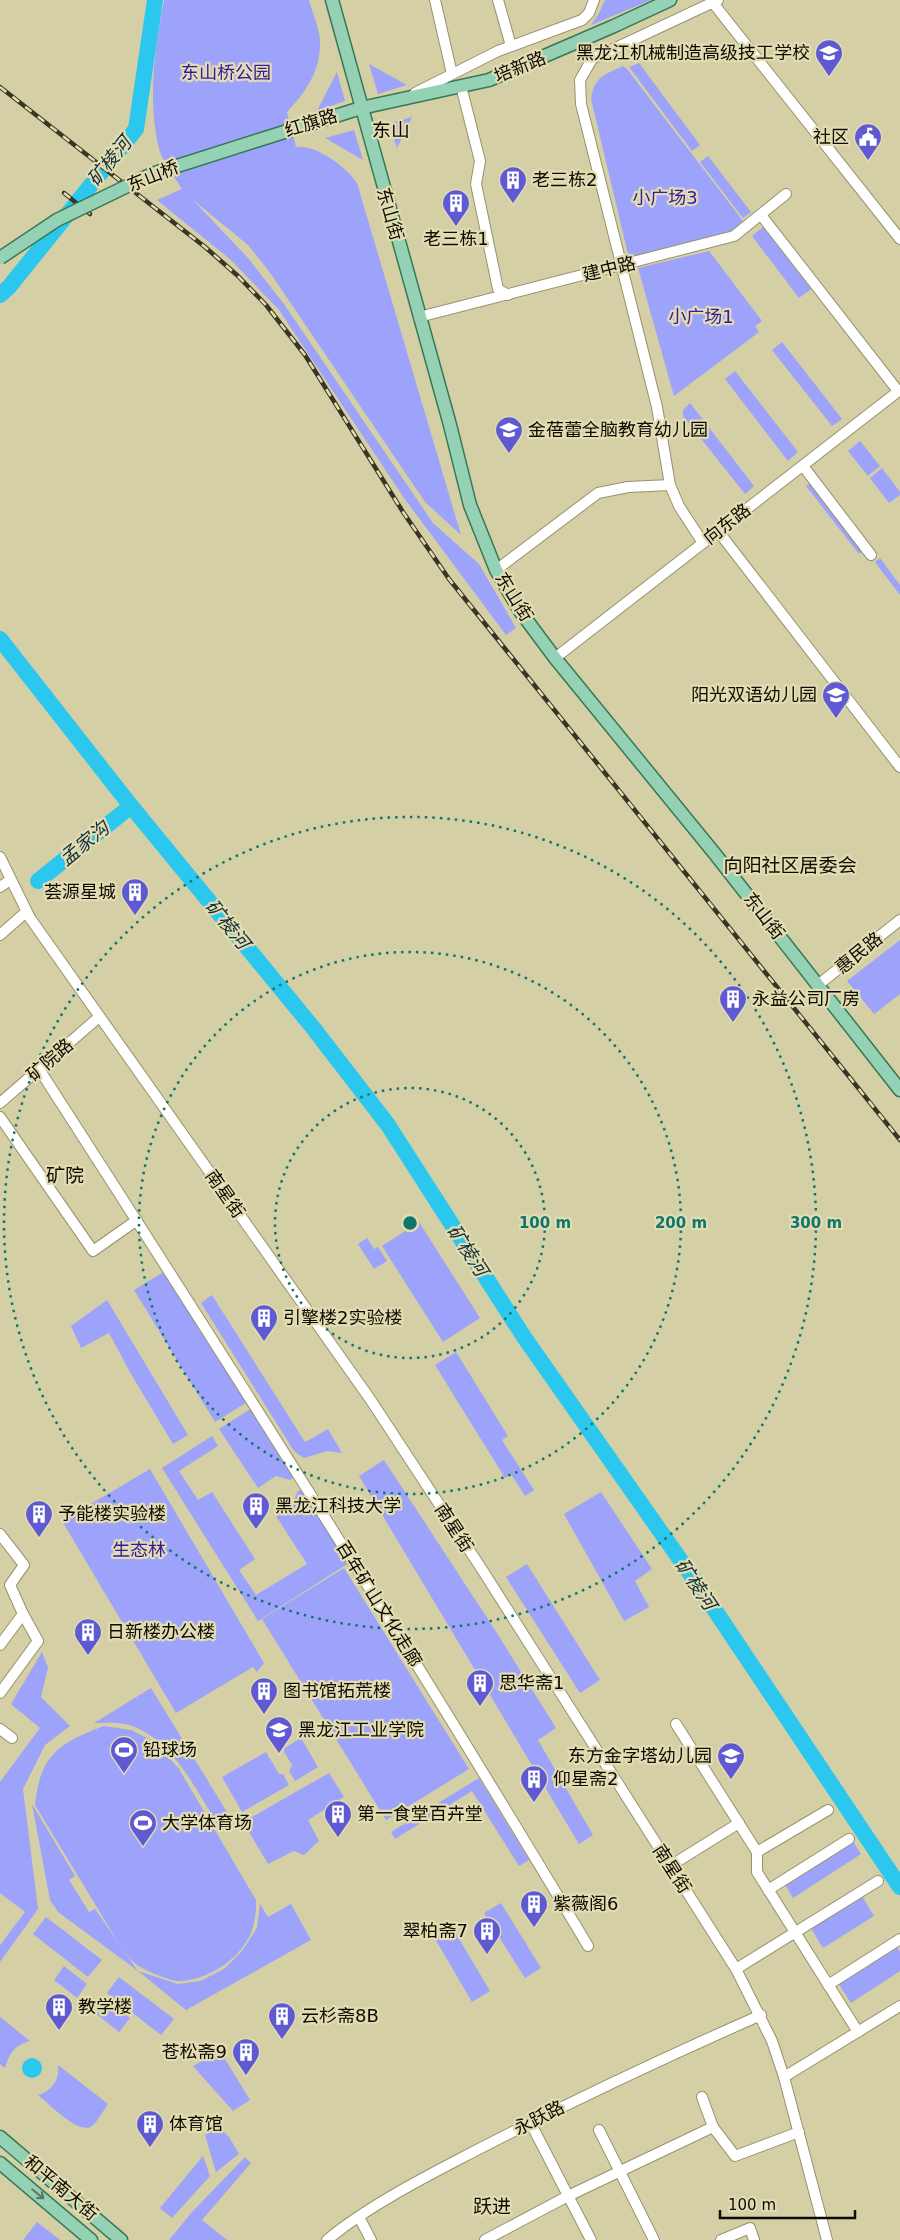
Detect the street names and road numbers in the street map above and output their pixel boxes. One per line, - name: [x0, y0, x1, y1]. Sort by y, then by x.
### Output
- street label: 培新路: [491, 47, 549, 86]
- street label: 红旗路: [282, 105, 340, 140]
- street label: 东山桥: [124, 156, 182, 195]
- street label: 东山街: [373, 185, 408, 243]
- street label: 建中路: [580, 252, 638, 285]
- street label: 向东路: [699, 499, 754, 549]
- street label: 东山街: [491, 568, 538, 625]
- street label: 东山街: [739, 888, 789, 943]
- street label: 惠民路: [831, 927, 886, 978]
- street label: 矿院路: [22, 1034, 77, 1085]
- street label: 南星街: [201, 1166, 249, 1222]
- street label: 南星街: [431, 1499, 478, 1556]
- street label: 百年矿山文化走廊: [332, 1537, 426, 1670]
- street label: 南星街: [649, 1840, 696, 1897]
- street label: 永跃路: [510, 2096, 568, 2139]
- street label: 和平南大街: [20, 2151, 103, 2225]

